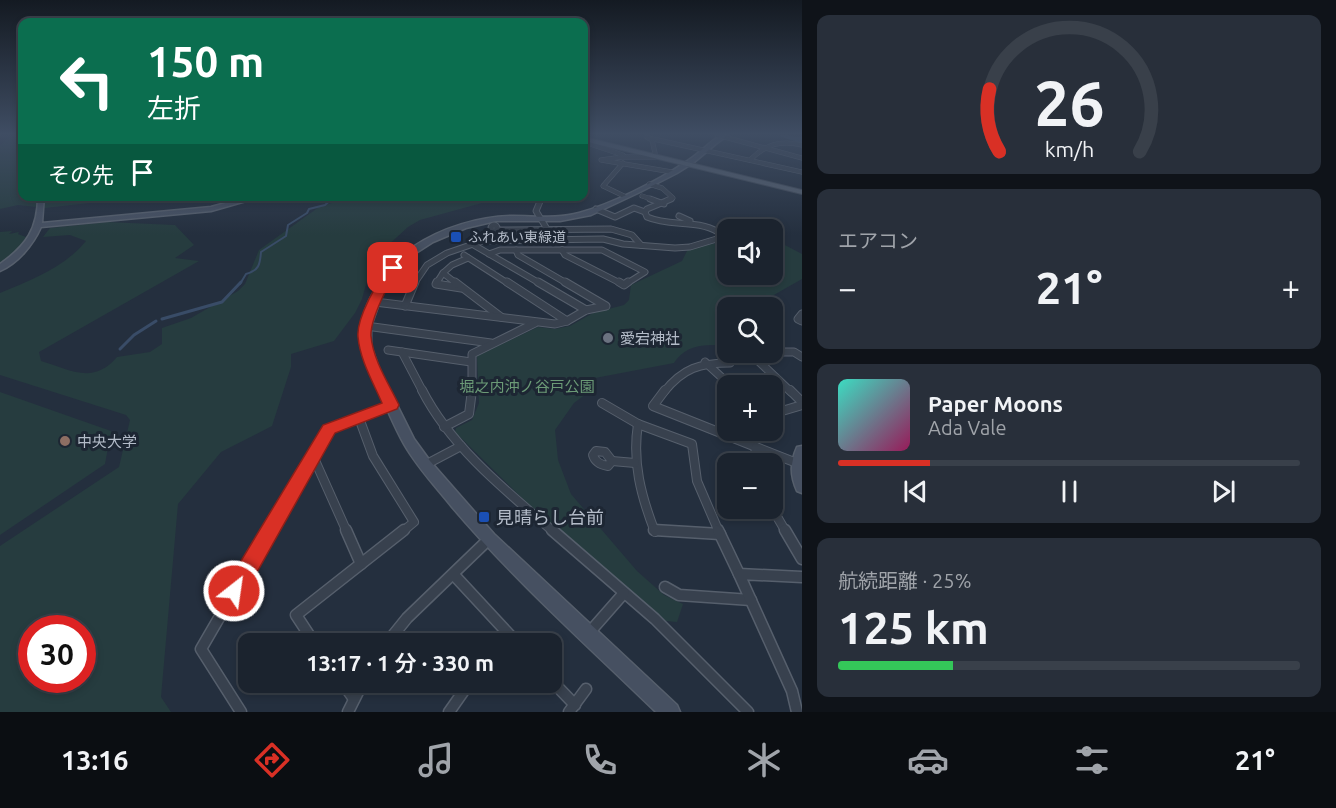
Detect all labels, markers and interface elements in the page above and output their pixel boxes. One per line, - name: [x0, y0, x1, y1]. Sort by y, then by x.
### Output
- text: 150 m: [147, 38, 264, 85]
- icon: left: [48, 42, 126, 120]
- text: 26: [1034, 68, 1104, 138]
- text: 左折: [147, 93, 201, 123]
- text: km/h: [1044, 137, 1094, 161]
- icon: arrive: [126, 156, 159, 189]
- text: その先: [48, 162, 114, 187]
- map controls: [717, 219, 783, 519]
- button: sound: [717, 219, 783, 285]
- place label: ふれあい東緑道: [468, 229, 566, 245]
- text: エアコン: [838, 229, 918, 252]
- marker: ふれあい東緑道: [449, 230, 463, 244]
- pin: [367, 242, 418, 293]
- icon: arrive: [376, 251, 409, 284]
- text: 21°: [1036, 262, 1102, 313]
- text: −: [838, 269, 857, 306]
- text: +: [1281, 269, 1300, 306]
- button: search: [717, 297, 783, 363]
- place label: 愛宕神社: [620, 330, 680, 347]
- marker: 愛宕神社: [601, 331, 615, 345]
- button: +: [717, 375, 783, 441]
- park label: 堀之内沖ノ谷戸公園: [459, 378, 595, 395]
- text: Paper Moons: [928, 391, 1063, 416]
- text: Ada Vale: [928, 416, 1006, 439]
- place label: 中央大学: [77, 433, 137, 450]
- marker: 中央大学: [58, 434, 72, 448]
- button: −: [717, 453, 783, 519]
- icon: previous: [899, 475, 932, 508]
- icon: pause: [1053, 475, 1086, 508]
- icon: next: [1207, 475, 1240, 508]
- place label: 見晴らし台前: [496, 507, 604, 527]
- marker: 見晴らし台前: [477, 510, 491, 524]
- position arrow: [202, 559, 266, 623]
- text: 航続距離 · 25%: [838, 569, 971, 592]
- text: 125 km: [838, 602, 989, 653]
- speed limit sign: 30: [18, 615, 96, 693]
- text: 13:17 · 1 分 · 330 m: [306, 650, 494, 675]
- icon: directions: [251, 739, 293, 781]
- icon: music: [415, 739, 457, 781]
- icon: phone: [579, 739, 621, 781]
- icon: climate: [743, 739, 785, 781]
- icon: car: [907, 739, 949, 781]
- icon: filters: [1071, 739, 1113, 781]
- text: 13:16: [61, 745, 129, 775]
- text: 21°: [1235, 745, 1275, 775]

